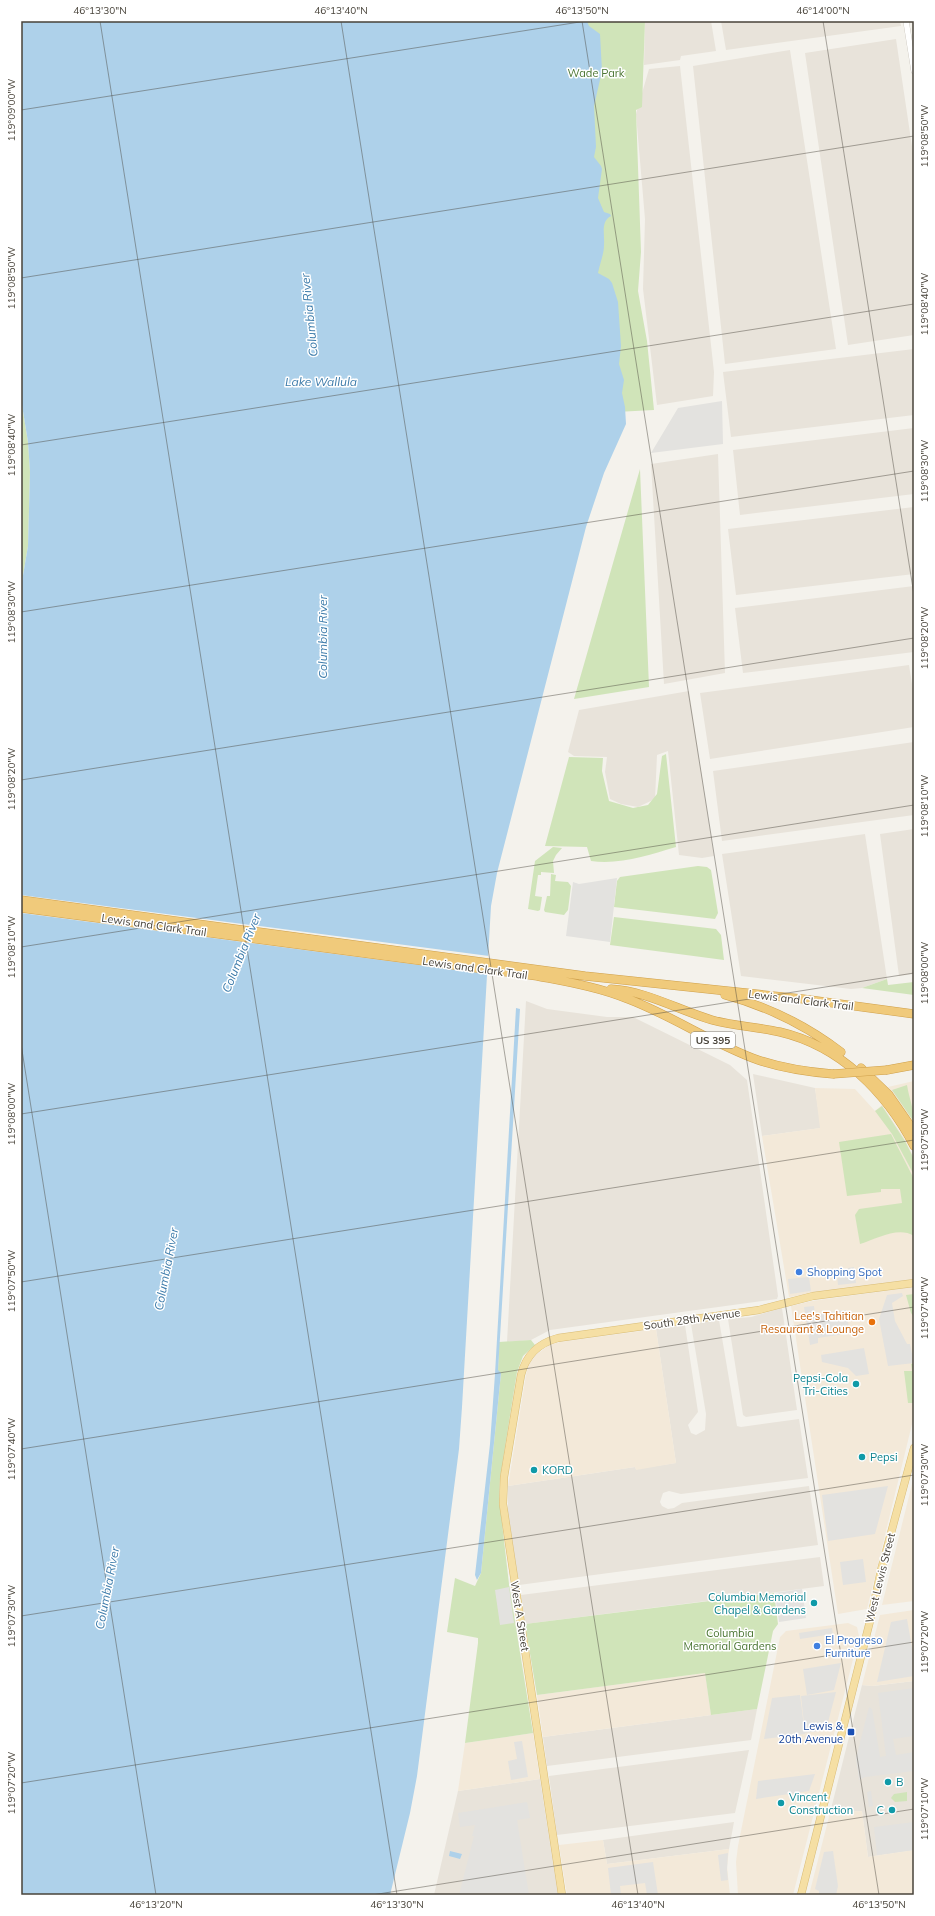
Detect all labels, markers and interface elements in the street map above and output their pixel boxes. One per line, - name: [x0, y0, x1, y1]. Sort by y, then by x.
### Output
- text: 46°13'30"N: [73, 4, 127, 17]
- text: 46°13'40"N: [314, 4, 368, 17]
- text: 46°13'50"N: [555, 4, 609, 17]
- text: 46°14'00"N: [796, 4, 850, 17]
- park label: Wade Park: [568, 66, 625, 80]
- text: 119°09'00"W: [5, 79, 18, 141]
- text: 119°08'50"W: [918, 105, 931, 167]
- text: 119°08'50"W: [5, 247, 18, 309]
- water label: Columbia River: [297, 272, 321, 357]
- text: 119°08'40"W: [918, 273, 931, 335]
- water label: Lake Wallula: [285, 374, 357, 389]
- text: 119°08'40"W: [5, 414, 18, 476]
- text: 119°08'30"W: [918, 440, 931, 502]
- text: 119°08'30"W: [5, 581, 18, 643]
- water label: Columbia River: [315, 595, 330, 679]
- text: 119°08'20"W: [918, 607, 931, 669]
- text: 119°08'20"W: [5, 748, 18, 810]
- text: 119°08'10"W: [918, 775, 931, 837]
- street label: Lewis and Clark Trail: [101, 911, 207, 939]
- water label: Columbia River: [218, 911, 264, 995]
- text: 119°08'10"W: [5, 916, 18, 978]
- text: 119°08'00"W: [918, 942, 931, 1004]
- street label: Lewis and Clark Trail: [422, 954, 528, 982]
- street label: Lewis and Clark Trail: [748, 987, 854, 1013]
- road number: US 395: [691, 1032, 735, 1048]
- text: 119°08'00"W: [5, 1083, 18, 1145]
- text: 119°07'50"W: [918, 1109, 931, 1171]
- water label: Columbia River: [151, 1226, 181, 1312]
- text: 119°07'50"W: [5, 1250, 18, 1312]
- place label: Shopping Spot: [807, 1265, 882, 1279]
- marker: Shopping Spot: [794, 1267, 804, 1277]
- text: 119°07'40"W: [918, 1277, 931, 1339]
- street label: South 28th Avenue: [643, 1305, 741, 1333]
- place label: Lee's Tahitian Resaurant & Lounge: [761, 1309, 864, 1336]
- marker: Lee's Tahitian Resaurant & Lounge: [867, 1317, 877, 1327]
- place label: Pepsi-Cola Tri-Cities: [793, 1371, 848, 1398]
- marker: Pepsi-Cola Tri-Cities: [851, 1379, 861, 1389]
- text: 119°07'40"W: [5, 1418, 18, 1480]
- text: 119°07'30"W: [918, 1444, 931, 1506]
- place label: Pepsi: [870, 1450, 898, 1464]
- marker: Pepsi: [857, 1452, 867, 1462]
- place label: KORD: [542, 1463, 573, 1477]
- marker: KORD: [529, 1465, 539, 1475]
- street label: West Lewis Street: [862, 1531, 898, 1625]
- water label: Columbia River: [92, 1545, 122, 1631]
- street label: West A Street: [508, 1580, 532, 1652]
- text: 119°07'30"W: [5, 1585, 18, 1647]
- place label: Columbia Memorial Chapel & Gardens: [708, 1590, 806, 1617]
- marker: Columbia Memorial Chapel & Gardens: [809, 1598, 819, 1608]
- text: 119°07'20"W: [918, 1611, 931, 1673]
- park label: Columbia Memorial Gardens: [683, 1626, 777, 1653]
- place label: El Progreso Furniture: [825, 1633, 883, 1660]
- marker: El Progreso Furniture: [812, 1641, 822, 1651]
- place label: Lewis & 20th Avenue: [778, 1719, 844, 1746]
- marker: Lewis & 20th Avenue: [846, 1727, 856, 1737]
- text: 119°07'20"W: [5, 1752, 18, 1814]
- place label: B: [896, 1775, 903, 1789]
- marker: B: [883, 1777, 893, 1787]
- text: 119°07'10"W: [918, 1778, 931, 1840]
- place label: Vincent Construction: [789, 1790, 853, 1817]
- marker: Vincent Construction: [776, 1798, 786, 1808]
- place label: C: [876, 1803, 884, 1817]
- marker: C: [887, 1805, 897, 1815]
- text: 46°13'20"N: [129, 1898, 183, 1911]
- text: 46°13'30"N: [370, 1898, 424, 1911]
- text: 46°13'40"N: [611, 1898, 665, 1911]
- text: 46°13'50"N: [852, 1898, 906, 1911]

